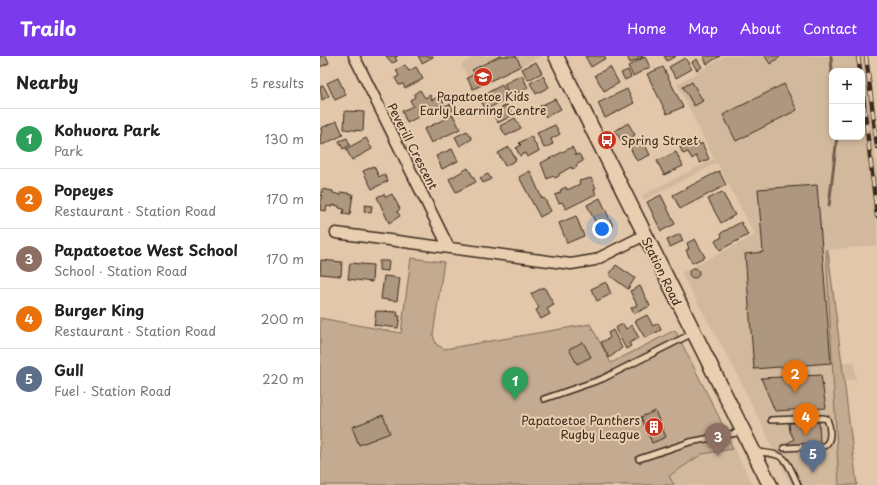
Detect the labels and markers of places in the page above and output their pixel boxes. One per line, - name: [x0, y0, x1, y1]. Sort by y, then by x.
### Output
- school or university icon: Papatoetoe Kids Early Learning Centre: [472, 66, 494, 88]
- place label: Papatoetoe Kids Early Learning Centre: [420, 87, 546, 119]
- bus stop icon: Spring Street: [596, 129, 618, 151]
- place label: Spring Street: [621, 131, 698, 149]
- pin: 2: [782, 360, 808, 393]
- pin: 1: [502, 367, 528, 400]
- pin: 4: [793, 403, 819, 436]
- place label: Papatoetoe Panthers Rugby League: [521, 411, 641, 443]
- building icon: Papatoetoe Panthers Rugby League: [643, 416, 665, 438]
- pin: 3: [705, 423, 731, 456]
- pin: 5: [800, 440, 826, 473]

